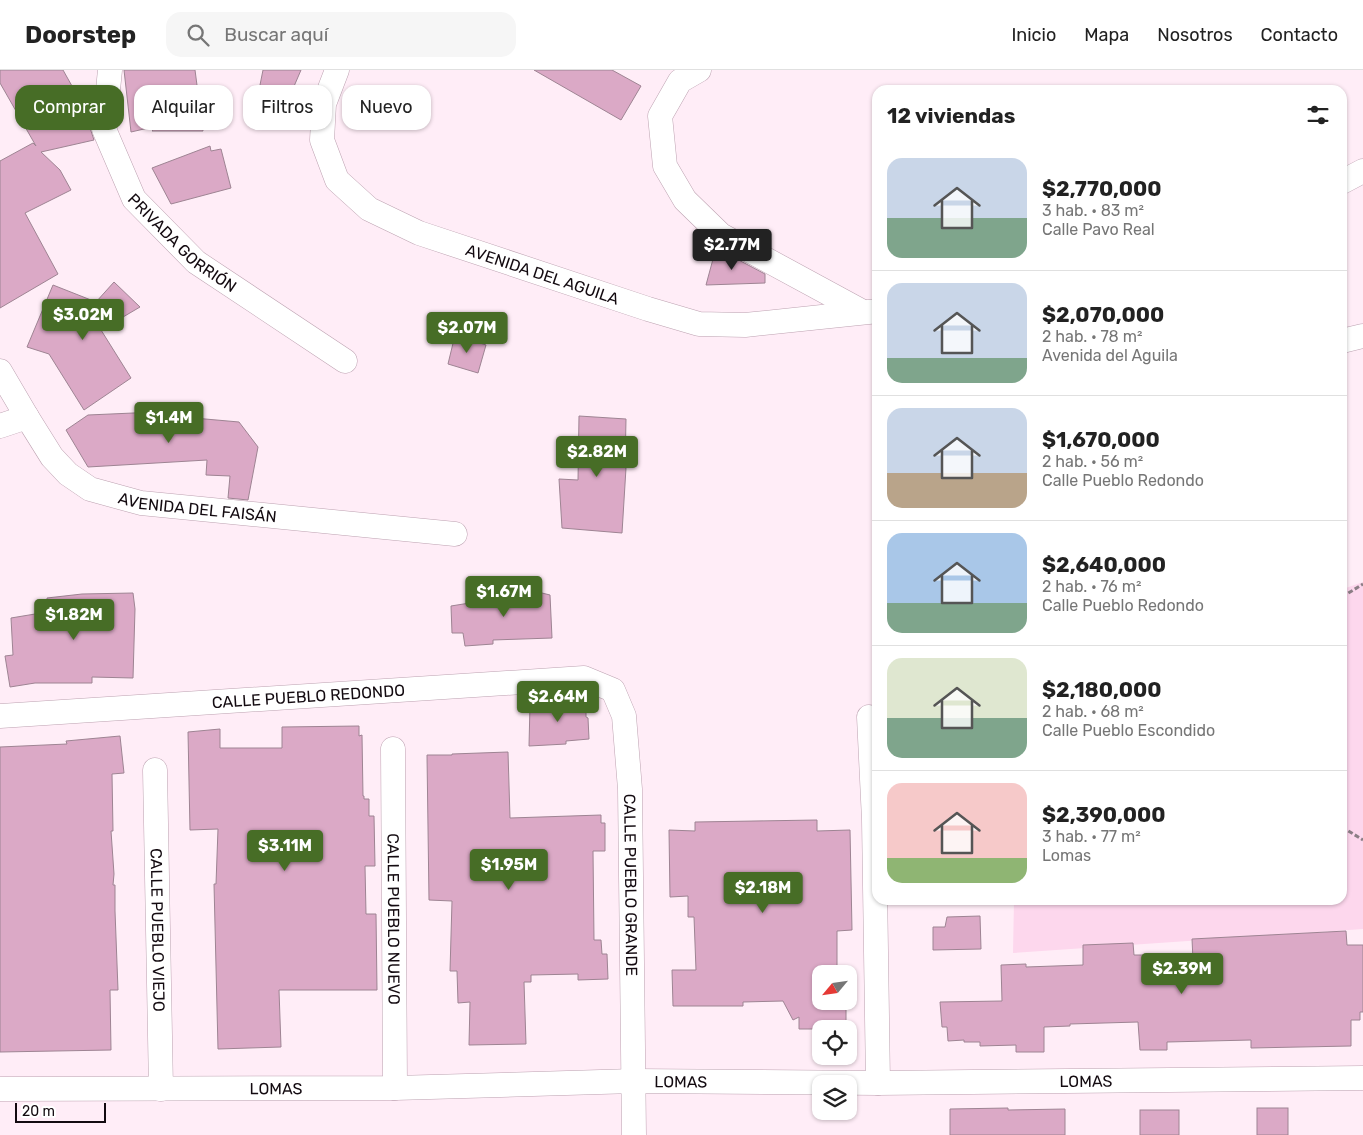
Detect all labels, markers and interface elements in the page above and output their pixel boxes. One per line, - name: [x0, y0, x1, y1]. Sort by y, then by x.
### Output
- search box: [166, 12, 516, 57]
- text: Doorstep: [25, 21, 136, 49]
- icon: search: [184, 21, 212, 49]
- text: Buscar aquí: [224, 23, 328, 46]
- text: Inicio: [1011, 24, 1056, 46]
- text: Mapa: [1084, 24, 1129, 46]
- text: Nosotros: [1157, 24, 1233, 46]
- text: Contacto: [1261, 24, 1338, 46]
- chip: Comprar: [15, 85, 124, 130]
- chip: Alquilar: [134, 85, 233, 130]
- chip: Filtros: [243, 85, 332, 130]
- chip: Nuevo: [342, 85, 431, 130]
- icon: filters: [1304, 101, 1332, 129]
- text: 12 viviendas: [887, 103, 1015, 128]
- text: $2,770,000: [1042, 176, 1162, 201]
- icon: home: [927, 178, 987, 238]
- street label: PRIVADA GORRIÓN: [124, 190, 240, 296]
- text: 3 hab. · 83 m²: [1042, 201, 1144, 220]
- text: Calle Pavo Real: [1042, 220, 1155, 239]
- pin: $2.77M: [691, 228, 773, 271]
- text: $2.77M: [704, 235, 760, 254]
- street label: AVENIDA DEL AGUILA: [463, 240, 622, 309]
- pin: $3.02M: [42, 298, 124, 341]
- text: $2,070,000: [1042, 302, 1164, 327]
- icon: home: [927, 303, 987, 363]
- text: $3.02M: [53, 305, 113, 324]
- pin: $2.07M: [426, 312, 508, 354]
- text: $2.07M: [438, 318, 496, 337]
- text: 2 hab. · 78 m²: [1042, 327, 1142, 346]
- text: Avenida del Aguila: [1042, 346, 1178, 365]
- pin: $1.4M: [134, 402, 204, 444]
- text: $1.4M: [145, 408, 193, 427]
- text: $1,670,000: [1042, 427, 1160, 452]
- icon: home: [927, 428, 987, 488]
- pin: $2.82M: [556, 436, 638, 478]
- text: $2.82M: [567, 442, 627, 461]
- text: 2 hab. · 56 m²: [1042, 452, 1143, 471]
- text: Calle Pueblo Redondo: [1042, 471, 1204, 490]
- street label: AVENIDA DEL FAISÁN: [116, 488, 278, 526]
- text: $2,640,000: [1042, 552, 1166, 577]
- icon: home: [927, 553, 987, 613]
- pin: $1.67M: [463, 576, 545, 618]
- text: 2 hab. · 76 m²: [1042, 577, 1141, 596]
- text: $1.67M: [476, 582, 532, 601]
- text: Calle Pueblo Redondo: [1042, 596, 1204, 615]
- pin: $1.82M: [33, 598, 115, 641]
- text: $1.82M: [45, 605, 103, 624]
- text: $2,180,000: [1042, 677, 1161, 702]
- icon: home: [927, 678, 987, 738]
- pin: $2.64M: [517, 680, 599, 723]
- street label: CALLE PUEBLO REDONDO: [211, 681, 406, 712]
- text: $2.64M: [528, 687, 588, 706]
- text: 2 hab. · 68 m²: [1042, 702, 1144, 721]
- text: Calle Pueblo Escondido: [1042, 721, 1215, 740]
- street label: CALLE PUEBLO GRANDE: [620, 794, 641, 976]
- text: $2,390,000: [1042, 802, 1165, 827]
- icon: home: [927, 803, 987, 863]
- text: 3 hab. · 77 m²: [1042, 827, 1141, 846]
- pin: $3.11M: [244, 830, 326, 872]
- street label: CALLE PUEBLO NUEVO: [383, 833, 404, 1005]
- text: $3.11M: [258, 836, 312, 855]
- text: Lomas: [1042, 846, 1091, 865]
- street label: CALLE PUEBLO VIEJO: [146, 848, 169, 1012]
- pin: $1.95M: [468, 848, 550, 891]
- text: $1.95M: [481, 855, 537, 874]
- pin: $2.18M: [722, 872, 804, 914]
- text: $2.18M: [735, 878, 791, 897]
- pin: $2.39M: [1141, 952, 1223, 995]
- text: $2.39M: [1152, 959, 1212, 978]
- north arrow: [812, 965, 858, 1010]
- map controls: [812, 965, 857, 1120]
- button: locate: [812, 1020, 857, 1065]
- street label: LOMAS: [654, 1072, 707, 1092]
- street label: LOMAS: [1059, 1072, 1112, 1091]
- button: layers: [812, 1075, 857, 1120]
- street label: LOMAS: [250, 1079, 303, 1098]
- scale bar: [15, 1100, 106, 1123]
- text: 20 m: [22, 1103, 55, 1120]

